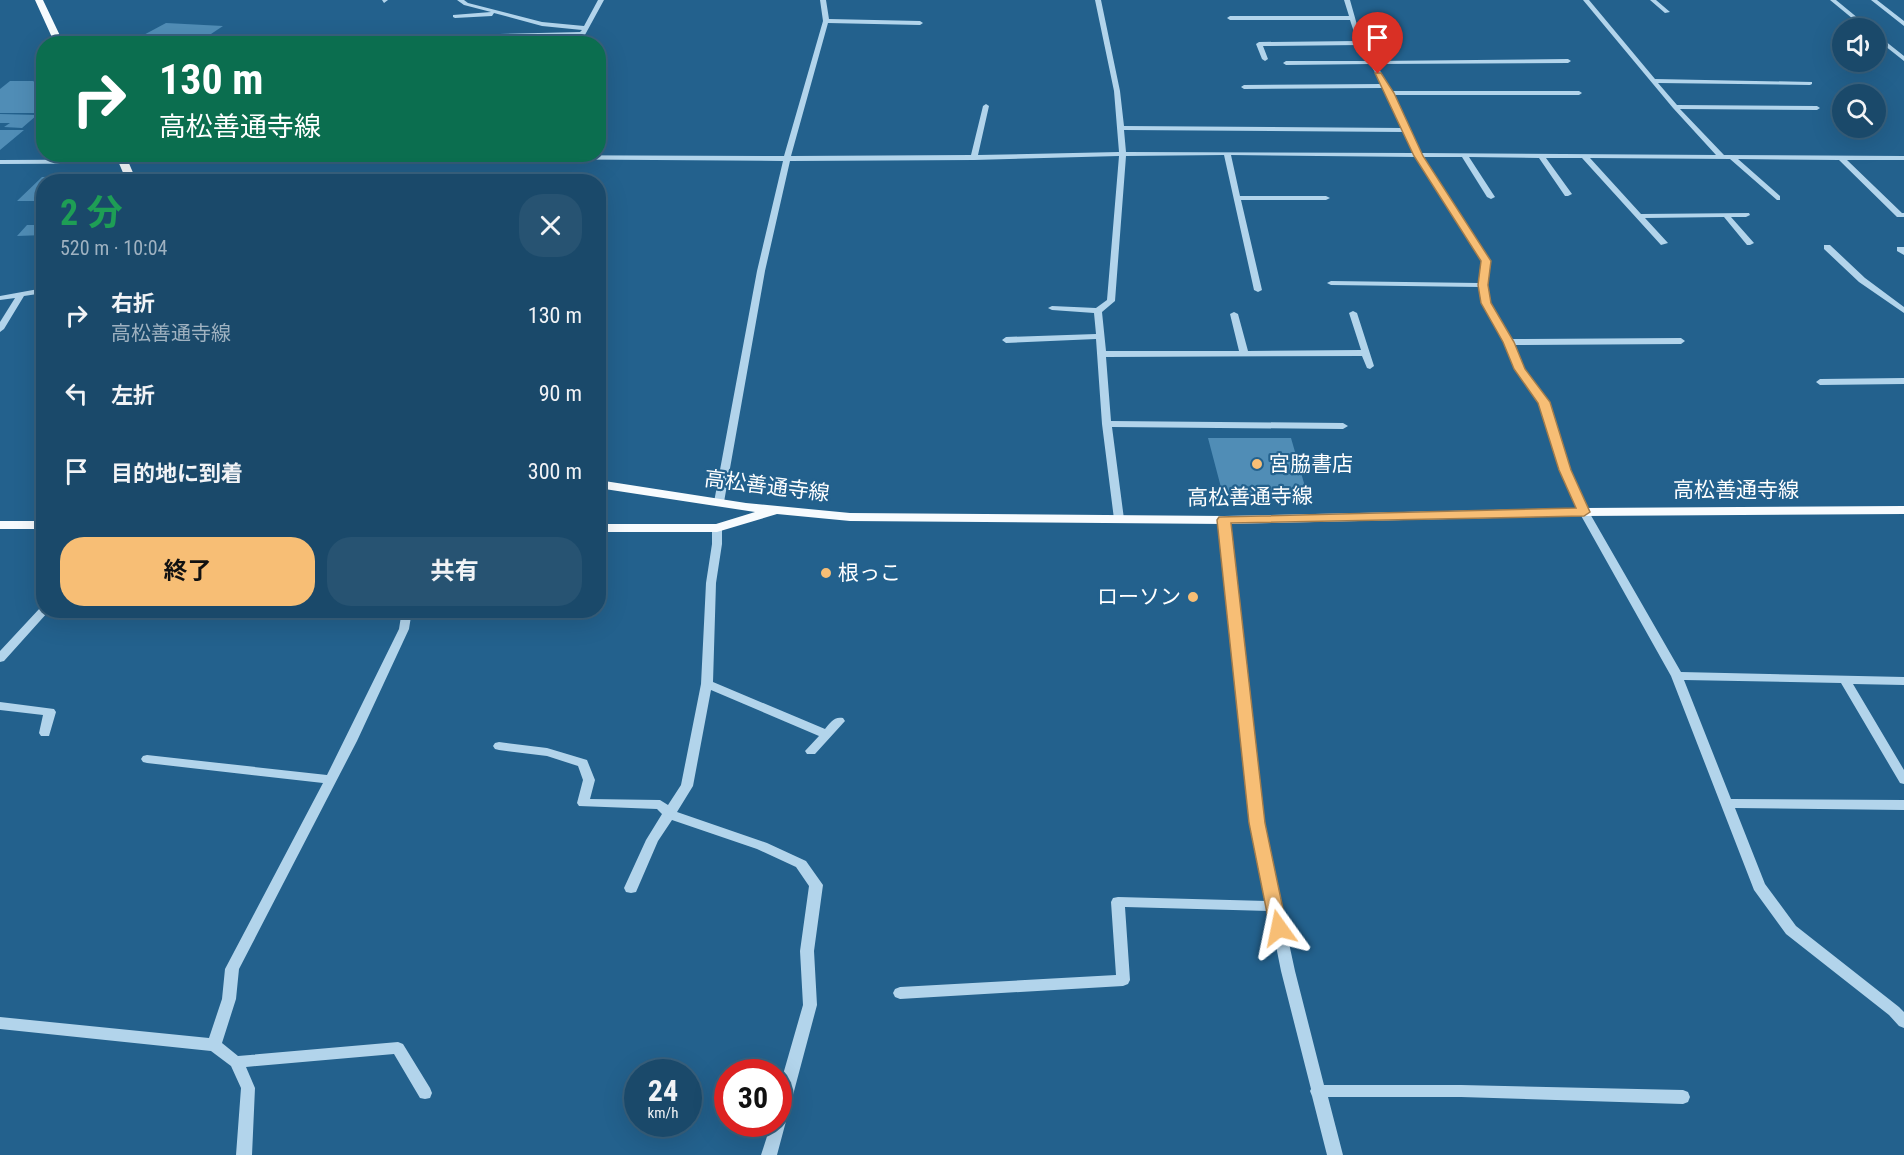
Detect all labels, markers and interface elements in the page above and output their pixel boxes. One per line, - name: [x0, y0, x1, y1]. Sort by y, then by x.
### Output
- pin: [1352, 12, 1403, 74]
- map controls: [1832, 18, 1886, 138]
- button: sound: [1832, 18, 1886, 72]
- icon: arrive: [1361, 21, 1394, 54]
- text: 130 m: [159, 55, 264, 104]
- icon: right: [60, 60, 138, 138]
- button: search: [1832, 84, 1886, 138]
- text: 高松善通寺線: [159, 111, 321, 143]
- text: 2 分: [60, 192, 123, 234]
- button: close: [519, 194, 582, 257]
- text: 520 m · 10:04: [60, 236, 167, 260]
- text: 右折: [111, 291, 155, 316]
- icon: right: [60, 299, 93, 332]
- text: 130 m: [528, 303, 582, 328]
- text: 高松善通寺線: [111, 321, 231, 345]
- icon: left: [60, 377, 93, 410]
- text: 90 m: [539, 381, 582, 406]
- text: 左折: [111, 383, 155, 408]
- place label: 宮脇書店: [1269, 452, 1353, 476]
- icon: arrive: [60, 455, 93, 488]
- marker: 宮脇書店: [1250, 457, 1264, 471]
- text: 300 m: [528, 459, 582, 484]
- text: 目的地に到着: [111, 461, 243, 486]
- street label: 高松善通寺線: [703, 466, 831, 506]
- street label: 高松善通寺線: [1673, 478, 1799, 502]
- street label: 高松善通寺線: [1187, 484, 1313, 510]
- button: 終了: [60, 537, 315, 606]
- button: 共有: [327, 537, 582, 606]
- place label: 根っこ: [838, 561, 901, 585]
- marker: 根っこ: [819, 566, 833, 580]
- place label: ローソン: [1097, 585, 1181, 609]
- marker: ローソン: [1186, 590, 1200, 604]
- position arrow: [1247, 896, 1311, 960]
- speed limit sign: 30: [714, 1059, 792, 1137]
- text: 24: [648, 1073, 678, 1108]
- text: km/h: [648, 1104, 678, 1122]

